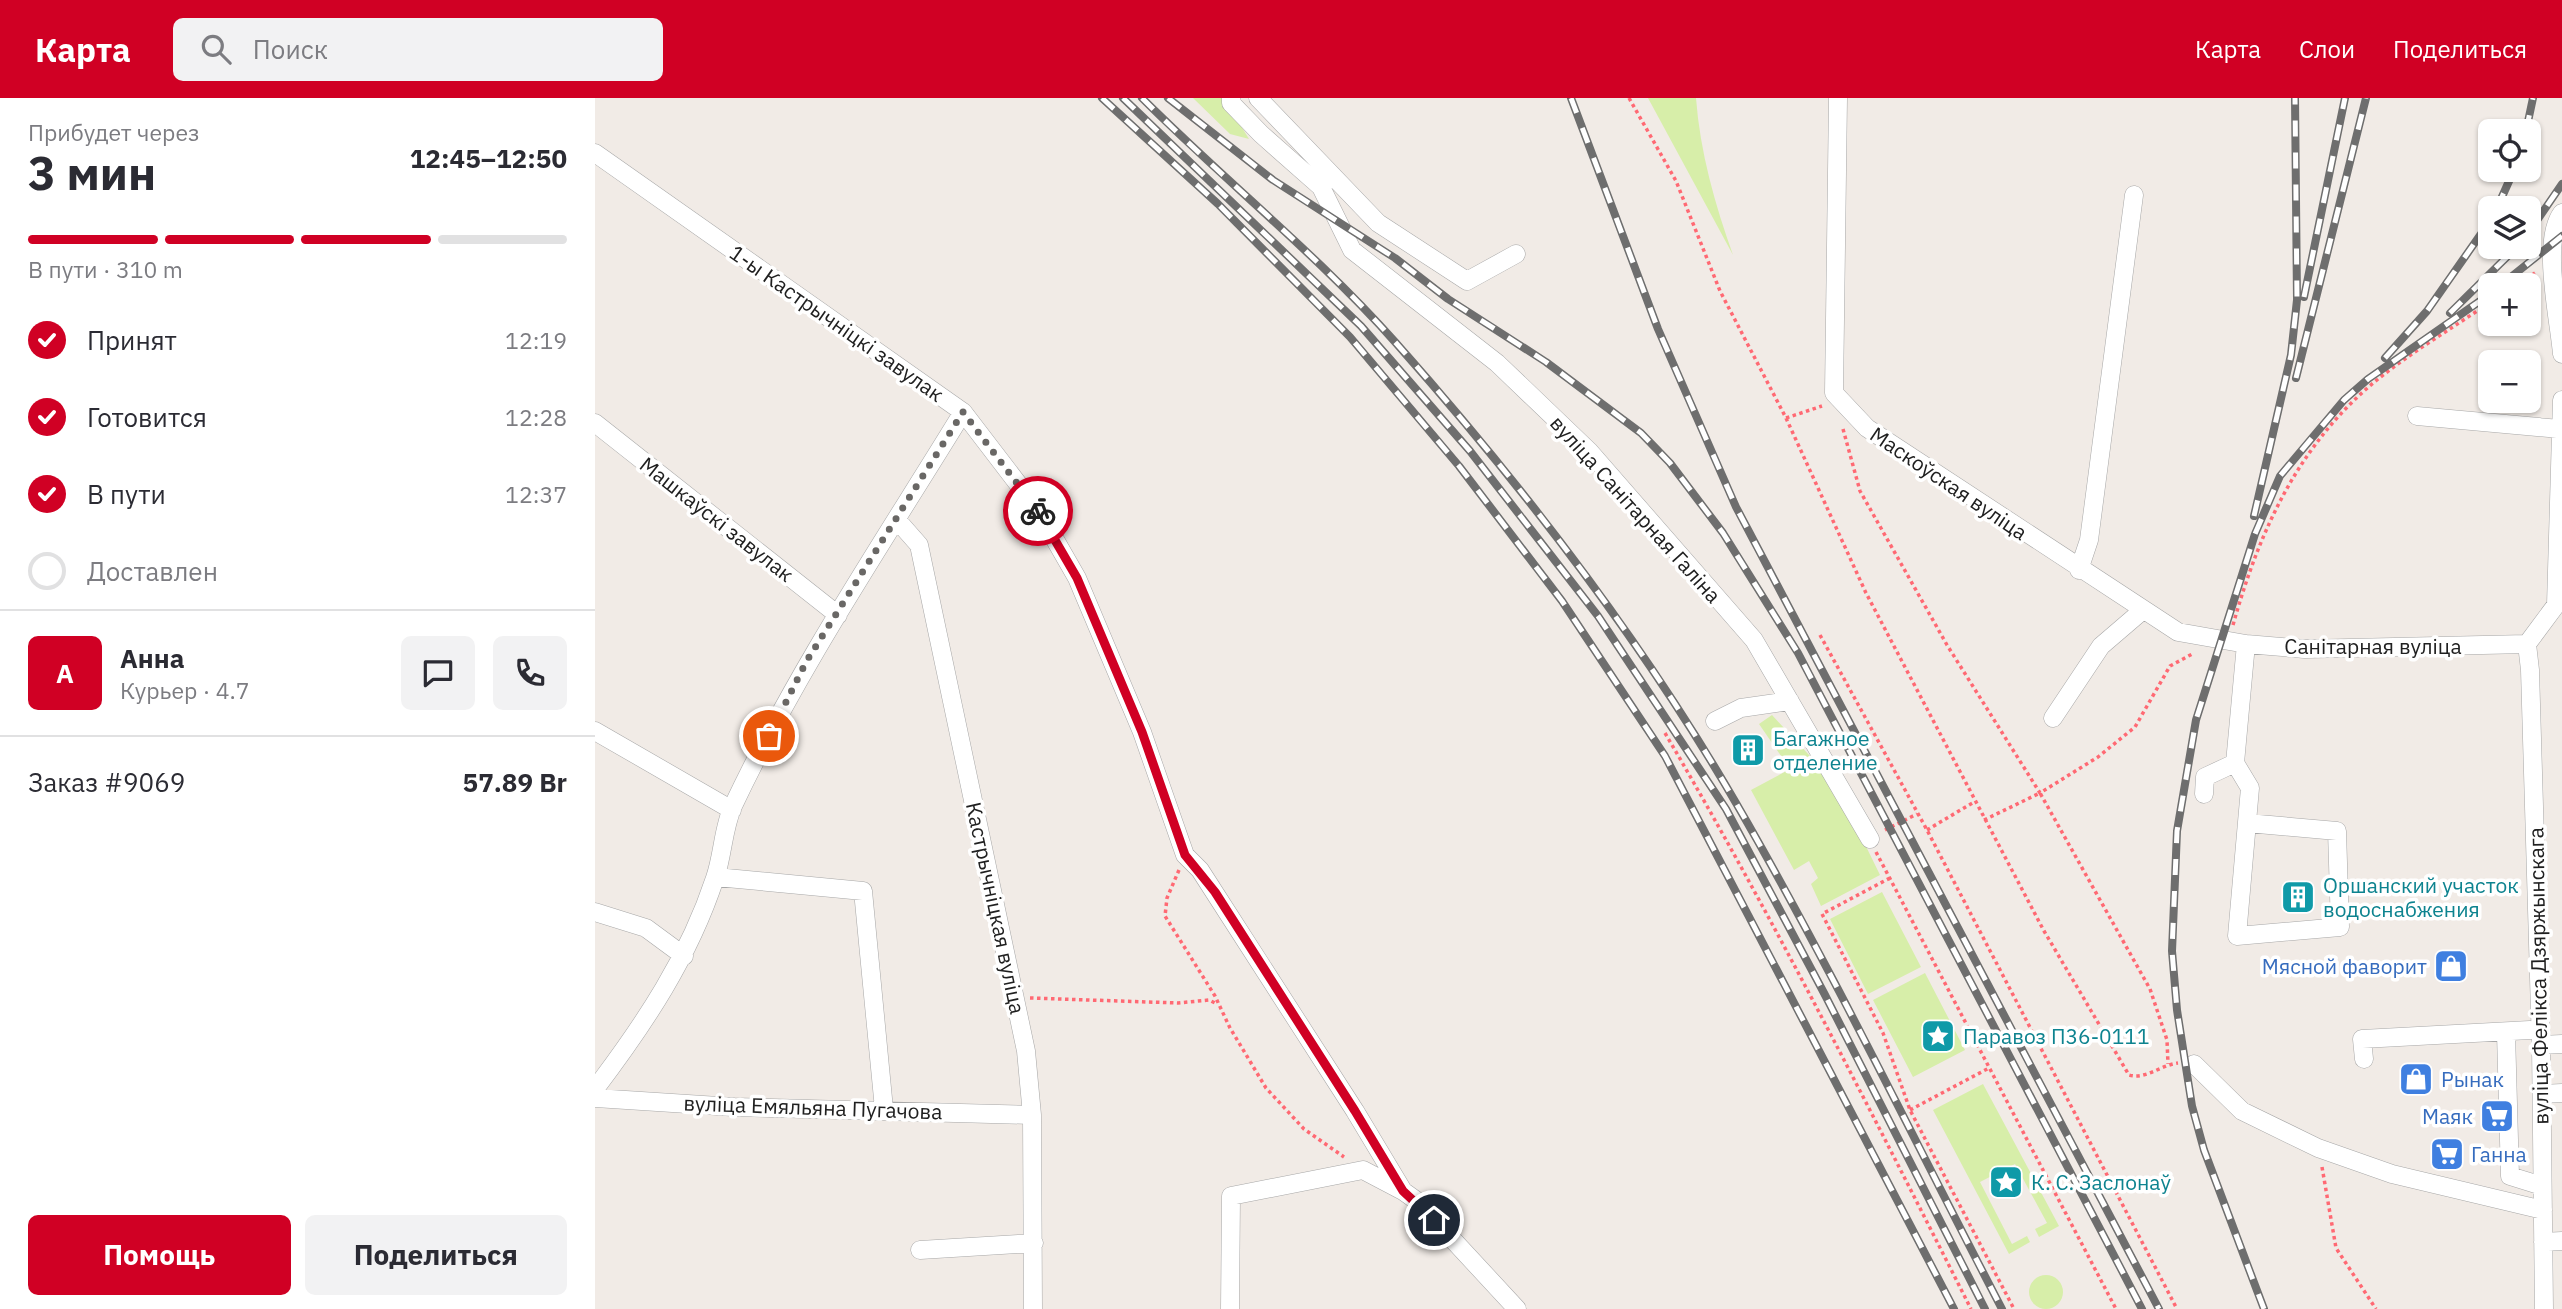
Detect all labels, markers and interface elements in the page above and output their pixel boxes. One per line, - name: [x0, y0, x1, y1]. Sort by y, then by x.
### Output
- search box: [173, 18, 663, 81]
- text: Карта: [35, 28, 131, 71]
- icon: search: [197, 30, 235, 68]
- text: Поиск: [253, 32, 328, 66]
- text: Карта: [2195, 33, 2261, 65]
- text: Слои: [2299, 33, 2355, 65]
- text: Поделиться: [2393, 33, 2527, 65]
- text: Прибудет через: [28, 117, 200, 147]
- map controls: [2478, 119, 2541, 413]
- button: locate: [2478, 119, 2541, 182]
- text: 12:45–12:50: [410, 141, 567, 175]
- text: 3 мин: [28, 143, 156, 203]
- button: layers: [2478, 196, 2541, 259]
- street label: 1-ы Кастрычніцкі завулак: [724, 238, 950, 408]
- text: В пути · 310 m: [28, 254, 183, 284]
- button: +: [2478, 273, 2541, 336]
- icon: check: [28, 321, 66, 359]
- text: Принят: [87, 323, 177, 357]
- text: 12:19: [505, 325, 567, 355]
- button: −: [2478, 350, 2541, 413]
- icon: check: [28, 398, 66, 436]
- text: Готовится: [87, 400, 207, 434]
- text: 12:28: [505, 402, 567, 432]
- street label: вуліца Санітарная Галіна: [1544, 409, 1728, 609]
- street label: Маскоўская вуліца: [1865, 420, 2033, 546]
- street label: Машкаўскі завулак: [634, 450, 800, 588]
- icon: check: [28, 475, 66, 513]
- courier: [1003, 476, 1073, 546]
- text: В пути: [87, 477, 166, 511]
- text: 12:37: [505, 479, 567, 509]
- icon: bike: [1019, 492, 1057, 530]
- text: Доставлен: [87, 554, 218, 588]
- street label: Санітарная вуліца: [2284, 632, 2462, 660]
- button: chat: [401, 636, 475, 710]
- button: phone: [493, 636, 567, 710]
- text: Анна: [120, 641, 184, 675]
- text: А: [56, 656, 74, 690]
- text: Курьер · 4.7: [120, 675, 250, 705]
- pin: [739, 706, 799, 766]
- icon: bag: [750, 717, 788, 755]
- place label: Багажное отделение: [1773, 724, 1878, 776]
- building icon: Багажное отделение: [1729, 731, 1767, 769]
- text: Заказ #9069: [28, 765, 185, 799]
- text: 57.89 Br: [463, 765, 567, 799]
- street label: Кастрычніцкая вуліца: [960, 800, 1032, 1016]
- street label: вуліца Фелікса Дзяржынскага: [2521, 827, 2555, 1125]
- place label: Оршанский участок водоснабжения: [2323, 871, 2519, 923]
- building icon: Оршанский участок водоснабжения: [2279, 878, 2317, 916]
- shop icon: Мясной фаворит: [2432, 947, 2470, 985]
- place label: Мясной фаворит: [2262, 952, 2427, 980]
- place icon: Паравоз П36-0111: [1919, 1017, 1957, 1055]
- place label: Паравоз П36-0111: [1963, 1022, 2150, 1050]
- shop icon: Рынак: [2397, 1060, 2435, 1098]
- place label: Рынак: [2441, 1065, 2504, 1093]
- street label: вуліца Емяльяна Пугачова: [683, 1088, 943, 1126]
- supermarket icon: Маяк: [2478, 1097, 2516, 1135]
- place label: Маяк: [2422, 1102, 2473, 1130]
- supermarket icon: Ганна: [2428, 1135, 2466, 1173]
- place label: Ганна: [2471, 1140, 2527, 1168]
- place icon: К. С. Заслонаў: [1987, 1163, 2025, 1201]
- place label: К. С. Заслонаў: [2031, 1168, 2171, 1196]
- pin: [1404, 1190, 1464, 1250]
- icon: home: [1415, 1201, 1453, 1239]
- button: Помощь: [28, 1215, 291, 1295]
- button: Поделиться: [305, 1215, 567, 1295]

